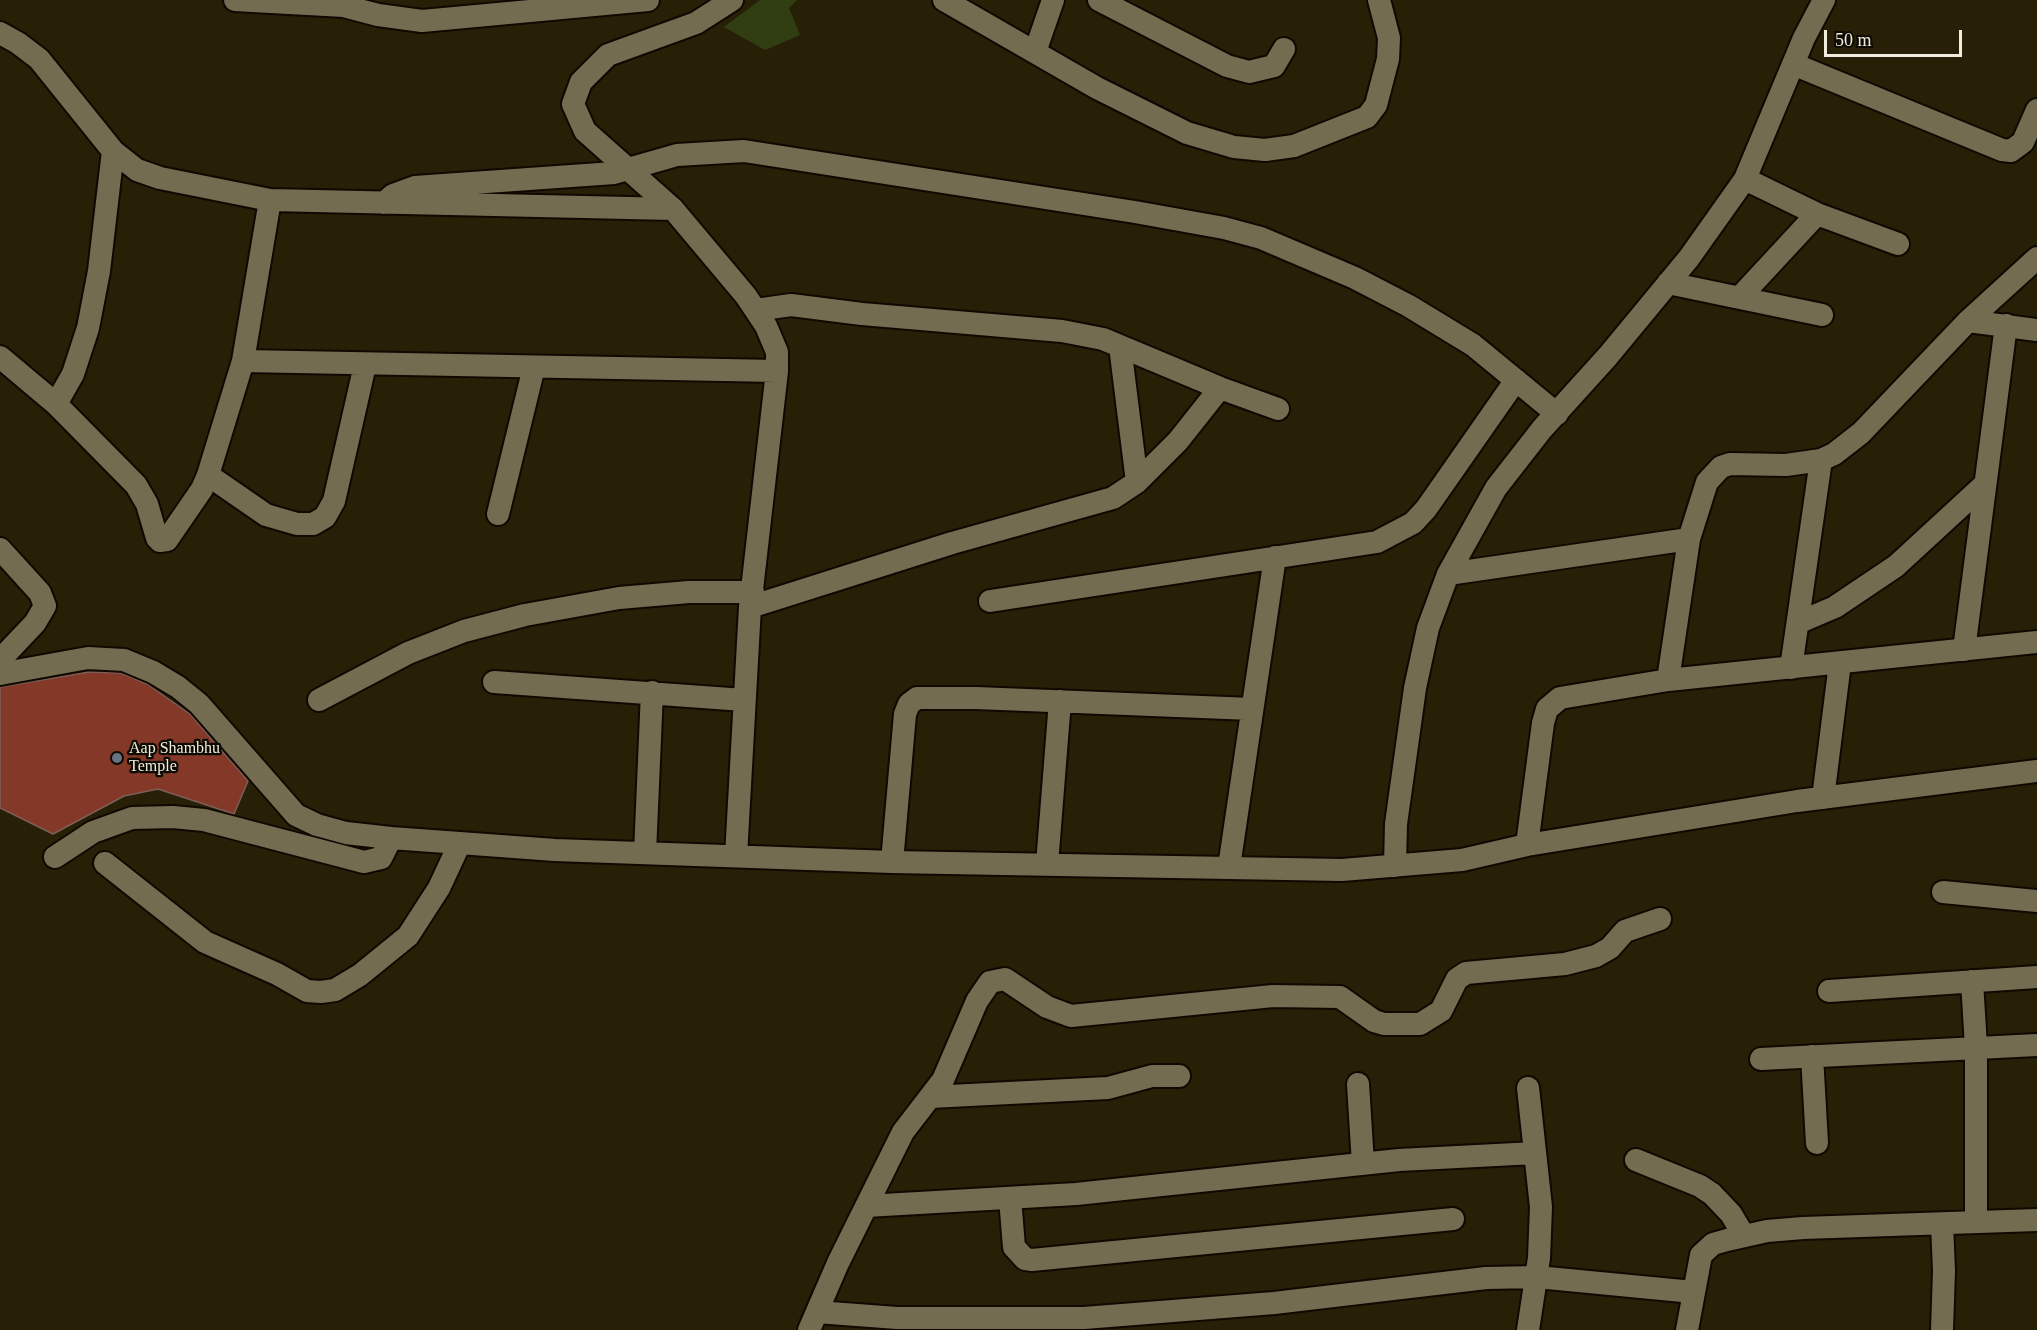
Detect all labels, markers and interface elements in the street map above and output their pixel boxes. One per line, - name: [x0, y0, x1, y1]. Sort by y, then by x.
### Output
- scale bar: [1827, 18, 1965, 56]
- text: 50 m: [1835, 30, 1872, 50]
- place label: Aap Shambhu Temple: [129, 739, 220, 777]
- marker: Aap Shambhu Temple: [110, 751, 124, 765]

